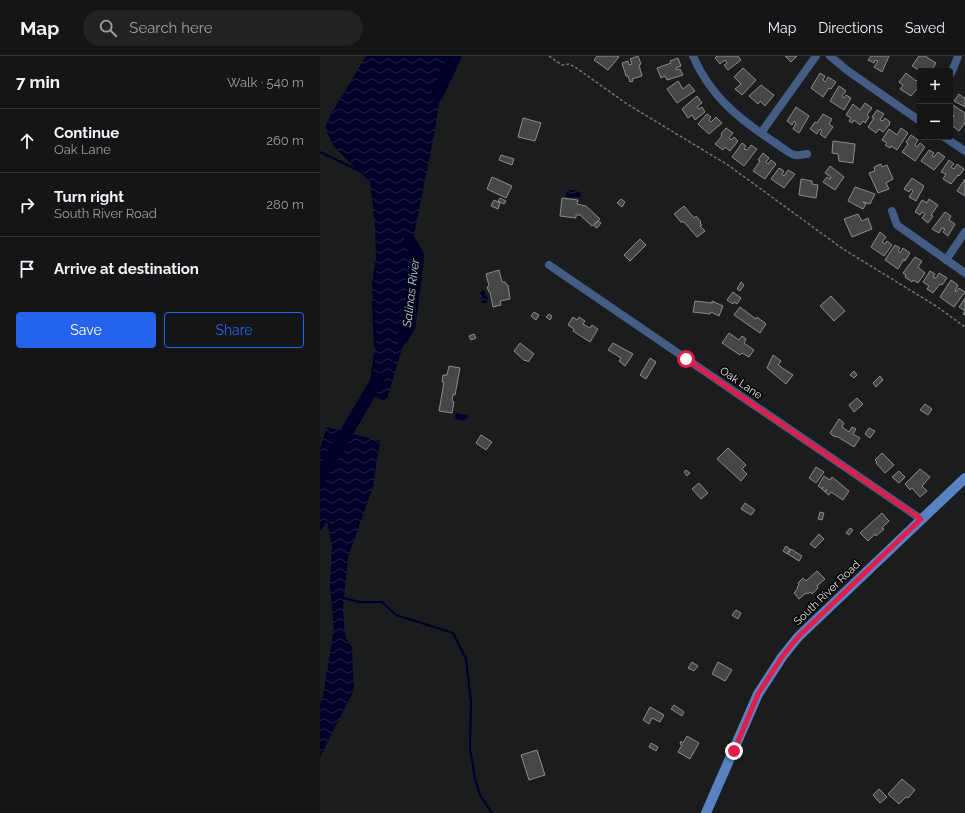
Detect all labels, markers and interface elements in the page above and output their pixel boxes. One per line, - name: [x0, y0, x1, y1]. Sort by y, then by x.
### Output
- search box: [83, 10, 363, 46]
- text: Map: [20, 17, 59, 39]
- icon: search: [97, 17, 119, 39]
- text: Search here: [129, 19, 213, 37]
- text: Map: [768, 20, 796, 36]
- text: Directions: [818, 20, 883, 36]
- text: Saved: [905, 20, 945, 36]
- map controls: [917, 68, 953, 140]
- button: +: [917, 68, 953, 104]
- text: 7 min: [16, 72, 60, 92]
- text: Walk · 540 m: [227, 75, 304, 90]
- button: −: [917, 104, 953, 140]
- text: Continue: [54, 124, 119, 142]
- icon: ahead: [16, 130, 38, 152]
- text: 260 m: [266, 133, 304, 148]
- text: Oak Lane: [54, 142, 111, 157]
- text: Turn right: [54, 188, 124, 206]
- icon: right: [16, 194, 38, 216]
- text: 280 m: [266, 197, 304, 212]
- text: South River Road: [54, 206, 157, 221]
- water label: Salinas River: [400, 257, 422, 329]
- icon: arrive: [16, 258, 38, 280]
- text: Arrive at destination: [54, 260, 199, 278]
- button: Save: [16, 312, 156, 348]
- button: Share: [164, 312, 304, 348]
- route start: [677, 350, 695, 368]
- street label: Oak Lane: [717, 364, 765, 402]
- street label: South River Road: [791, 558, 863, 628]
- route end: [725, 742, 743, 760]

